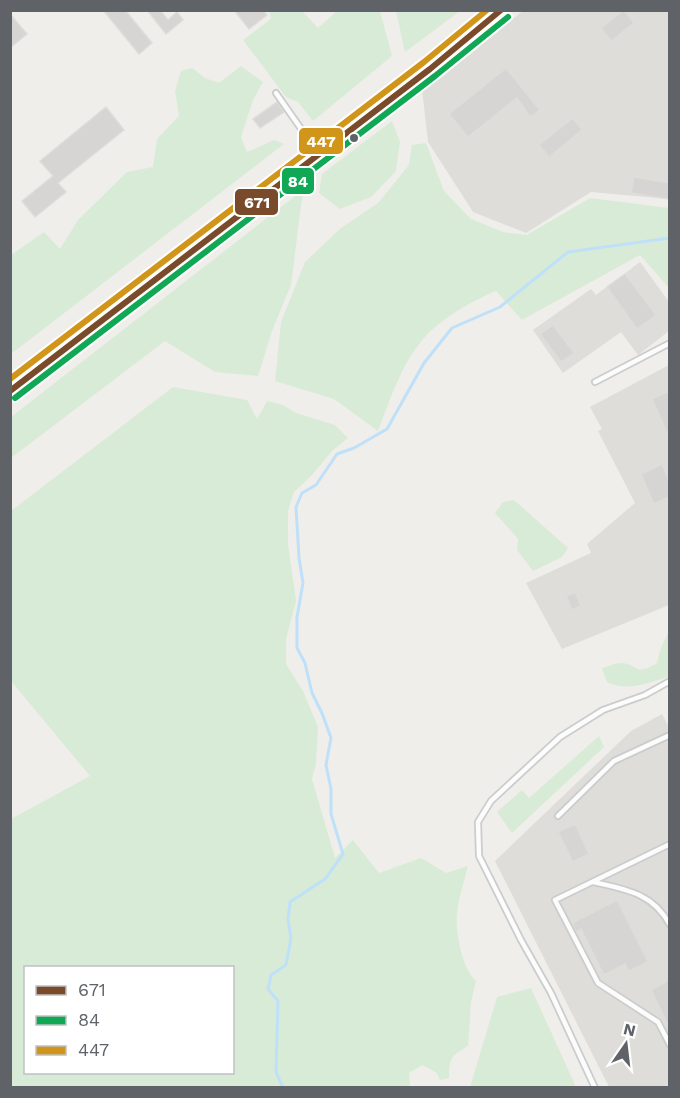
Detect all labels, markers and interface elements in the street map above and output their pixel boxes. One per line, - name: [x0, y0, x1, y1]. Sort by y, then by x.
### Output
- line badge: 447: [298, 127, 344, 155]
- text: 447: [306, 132, 336, 151]
- unlabelled marker: [348, 132, 360, 144]
- line badge: 84: [281, 167, 315, 195]
- text: 84: [288, 172, 308, 191]
- line badge: 671: [234, 188, 279, 216]
- text: 671: [244, 193, 270, 212]
- legend: [24, 966, 234, 1074]
- text: 671: [78, 979, 106, 1000]
- text: 84: [78, 1009, 100, 1030]
- north arrow: [596, 1014, 656, 1074]
- text: N: [621, 1019, 638, 1041]
- text: 447: [78, 1039, 109, 1060]

